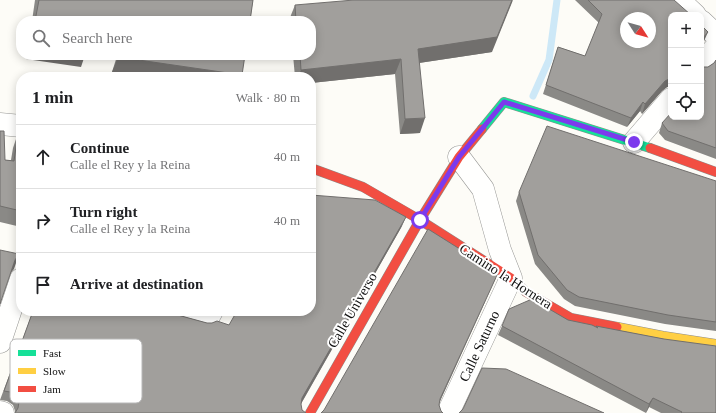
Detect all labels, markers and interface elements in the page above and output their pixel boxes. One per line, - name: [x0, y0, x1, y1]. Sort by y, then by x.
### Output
- north arrow: [620, 12, 656, 48]
- map controls: [668, 12, 704, 120]
- button: +: [668, 12, 704, 48]
- search box: [16, 16, 316, 60]
- icon: search: [30, 27, 52, 49]
- text: Search here: [62, 30, 132, 46]
- button: −: [668, 48, 704, 84]
- button: locate: [668, 84, 704, 120]
- text: 1 min: [32, 88, 73, 107]
- text: Walk · 80 m: [236, 90, 300, 105]
- route end: [625, 133, 643, 151]
- text: Continue: [70, 140, 129, 156]
- icon: ahead: [32, 146, 54, 168]
- text: 40 m: [274, 149, 300, 164]
- text: Calle el Rey y la Reina: [70, 157, 190, 172]
- text: Turn right: [70, 204, 137, 220]
- icon: right: [32, 210, 54, 232]
- route start: [411, 211, 429, 229]
- text: 40 m: [274, 213, 300, 228]
- text: Calle el Rey y la Reina: [70, 221, 190, 236]
- street label: Camino la Hornera: [457, 241, 555, 312]
- street label: Calle Universo: [325, 270, 380, 351]
- icon: arrive: [32, 274, 54, 296]
- text: Arrive at destination: [70, 276, 203, 292]
- street label: Calle Saturno: [456, 308, 502, 384]
- legend: [10, 339, 142, 403]
- text: Fast: [43, 347, 61, 359]
- text: Slow: [43, 365, 66, 377]
- text: Jam: [43, 383, 61, 395]

